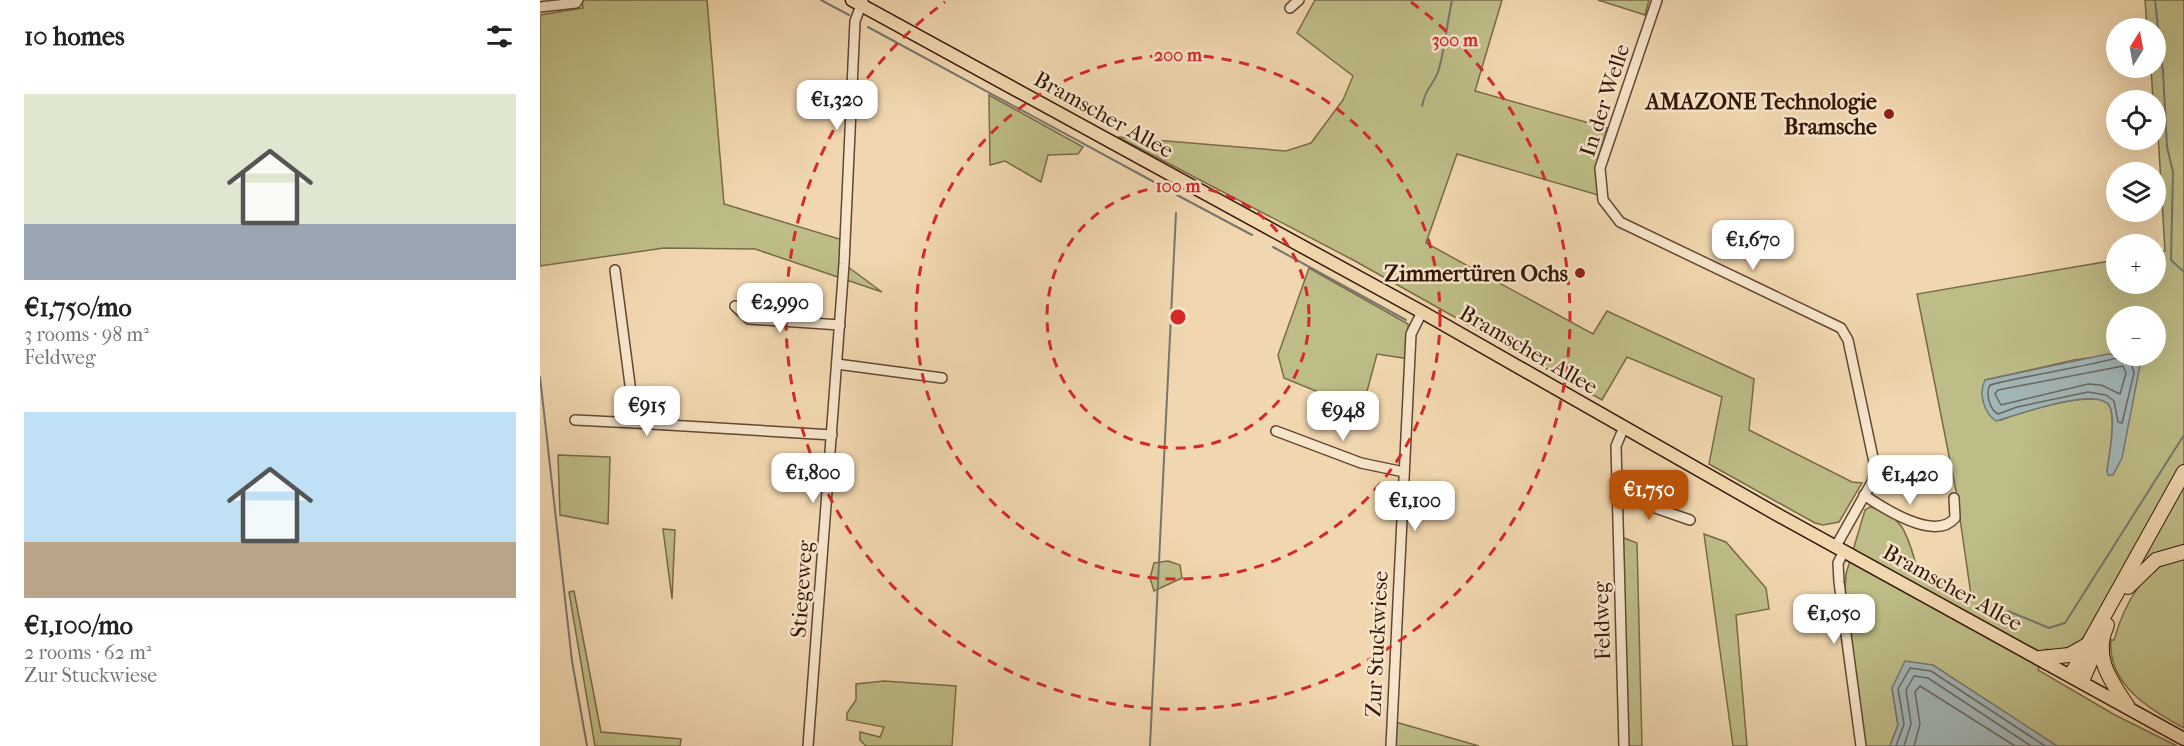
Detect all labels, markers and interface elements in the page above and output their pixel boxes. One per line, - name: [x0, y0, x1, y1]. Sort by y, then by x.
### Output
- north arrow: [2106, 18, 2166, 78]
- map controls: [2106, 18, 2166, 366]
- icon: filters: [483, 20, 516, 53]
- text: 10 homes: [24, 21, 125, 52]
- text: 300 m: [1432, 30, 1479, 51]
- street label: In der Welle: [1575, 41, 1635, 160]
- text: 200 m: [1154, 45, 1203, 66]
- street label: Bramscher Allee: [1029, 66, 1178, 164]
- pin: €1,320: [788, 80, 886, 131]
- text: €1,320: [811, 88, 863, 111]
- place label: AMAZONE Technologie Bramsche: [1644, 89, 1877, 140]
- button: locate: [2106, 90, 2166, 150]
- marker: AMAZONE Technologie Bramsche: [1882, 107, 1896, 121]
- icon: home: [216, 133, 324, 241]
- button: layers: [2106, 162, 2166, 222]
- text: 100 m: [1155, 176, 1202, 197]
- pin: €1,670: [1704, 220, 1802, 271]
- text: €1,670: [1726, 228, 1780, 251]
- button: +: [2106, 234, 2166, 294]
- place label: Zimmertüren Ochs: [1384, 261, 1568, 287]
- marker: Zimmertüren Ochs: [1573, 266, 1587, 280]
- pin: €2,990: [731, 283, 829, 334]
- text: €2,990: [751, 291, 809, 314]
- text: €1,750/mo: [24, 292, 132, 323]
- street label: Bramscher Allee: [1455, 300, 1602, 400]
- button: −: [2106, 306, 2166, 366]
- centre of rings: [1168, 307, 1188, 327]
- text: 3 rooms · 98 m²: [24, 323, 149, 346]
- text: Feldweg: [24, 346, 96, 369]
- pin: €915: [611, 386, 683, 437]
- pin: €948: [1307, 391, 1379, 442]
- text: €915: [628, 394, 666, 417]
- text: €948: [1321, 399, 1365, 422]
- icon: home: [216, 451, 324, 559]
- pin: €1,800: [764, 453, 862, 504]
- pin: €1,420: [1861, 455, 1959, 506]
- text: €1,800: [785, 461, 841, 484]
- text: €1,420: [1882, 463, 1938, 486]
- pin: €1,750: [1600, 470, 1698, 521]
- text: €1,750: [1623, 478, 1675, 501]
- pin: €1,100: [1366, 481, 1464, 532]
- text: €1,100: [1389, 489, 1441, 512]
- street label: Stiegeweg: [786, 539, 818, 639]
- street label: Bramscher Allee: [1878, 539, 2027, 637]
- street label: Zur Stuckwiese: [1360, 570, 1394, 718]
- street label: Feldweg: [1588, 581, 1616, 661]
- pin: €1,050: [1785, 594, 1883, 645]
- text: €1,050: [1807, 602, 1861, 625]
- text: €1,100/mo: [24, 610, 133, 641]
- text: 2 rooms · 62 m²: [24, 641, 151, 664]
- text: Zur Stuckwiese: [24, 664, 157, 687]

